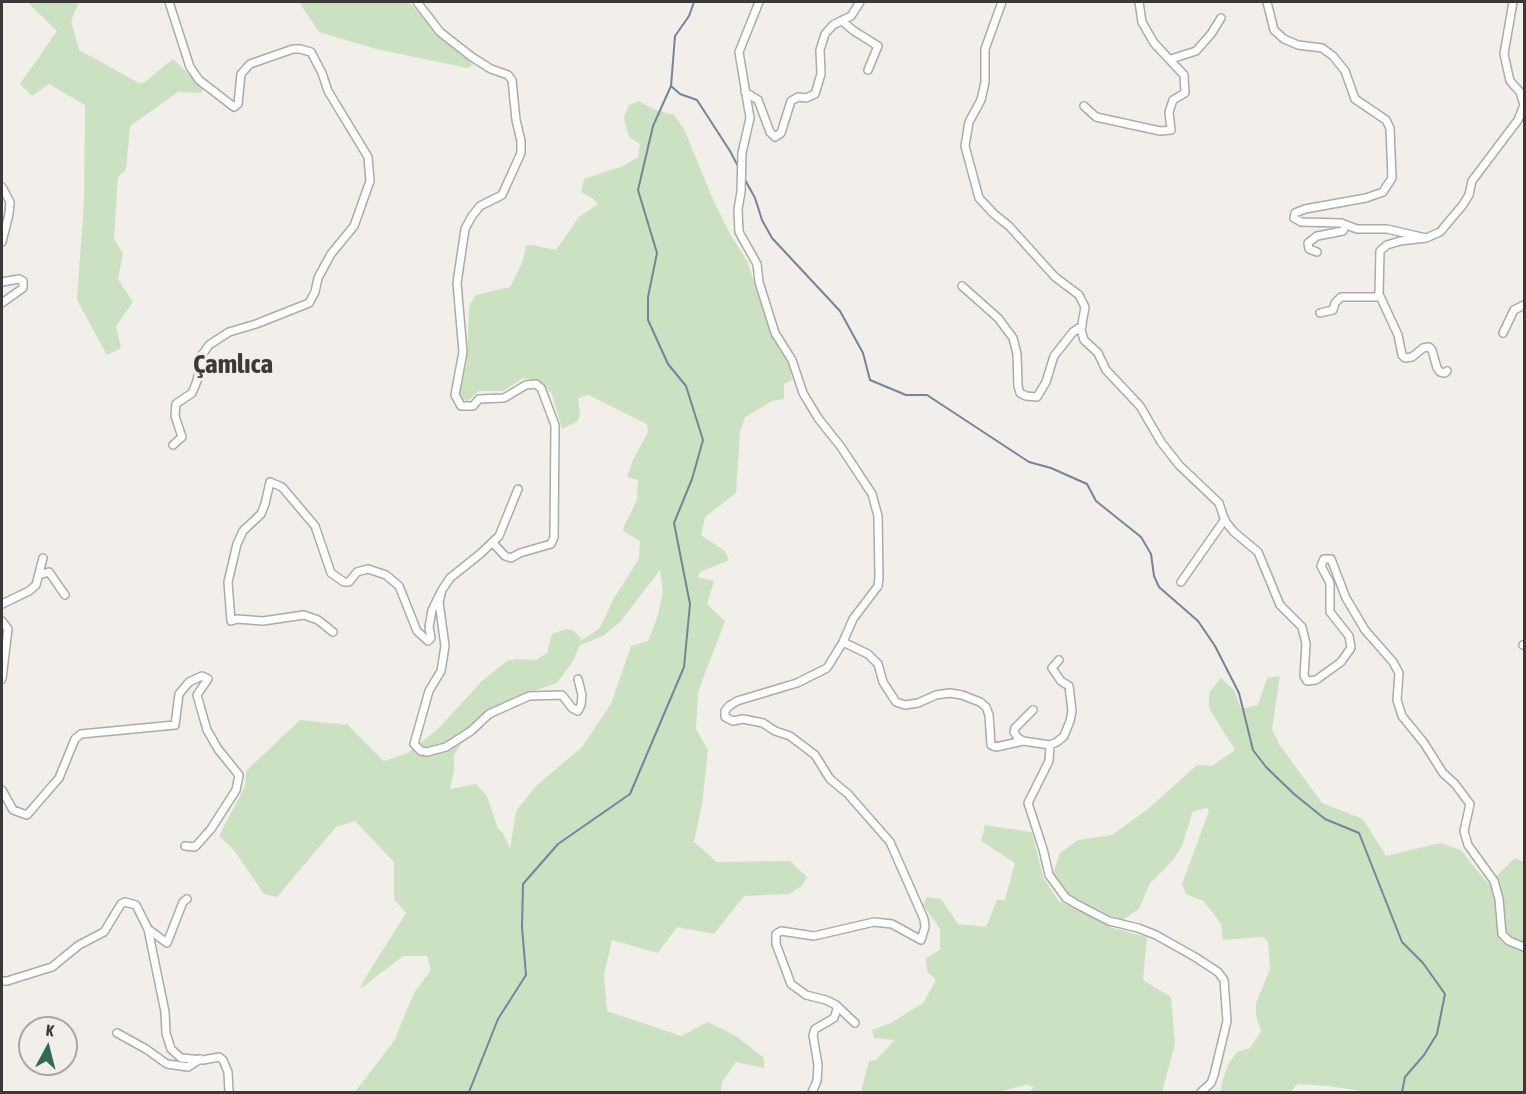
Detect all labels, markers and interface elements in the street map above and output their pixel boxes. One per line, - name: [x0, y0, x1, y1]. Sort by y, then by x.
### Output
- district label: Çamlıca: [193, 348, 273, 380]
- north arrow: [18, 1016, 78, 1076]
- text: K: [45, 1021, 55, 1040]

